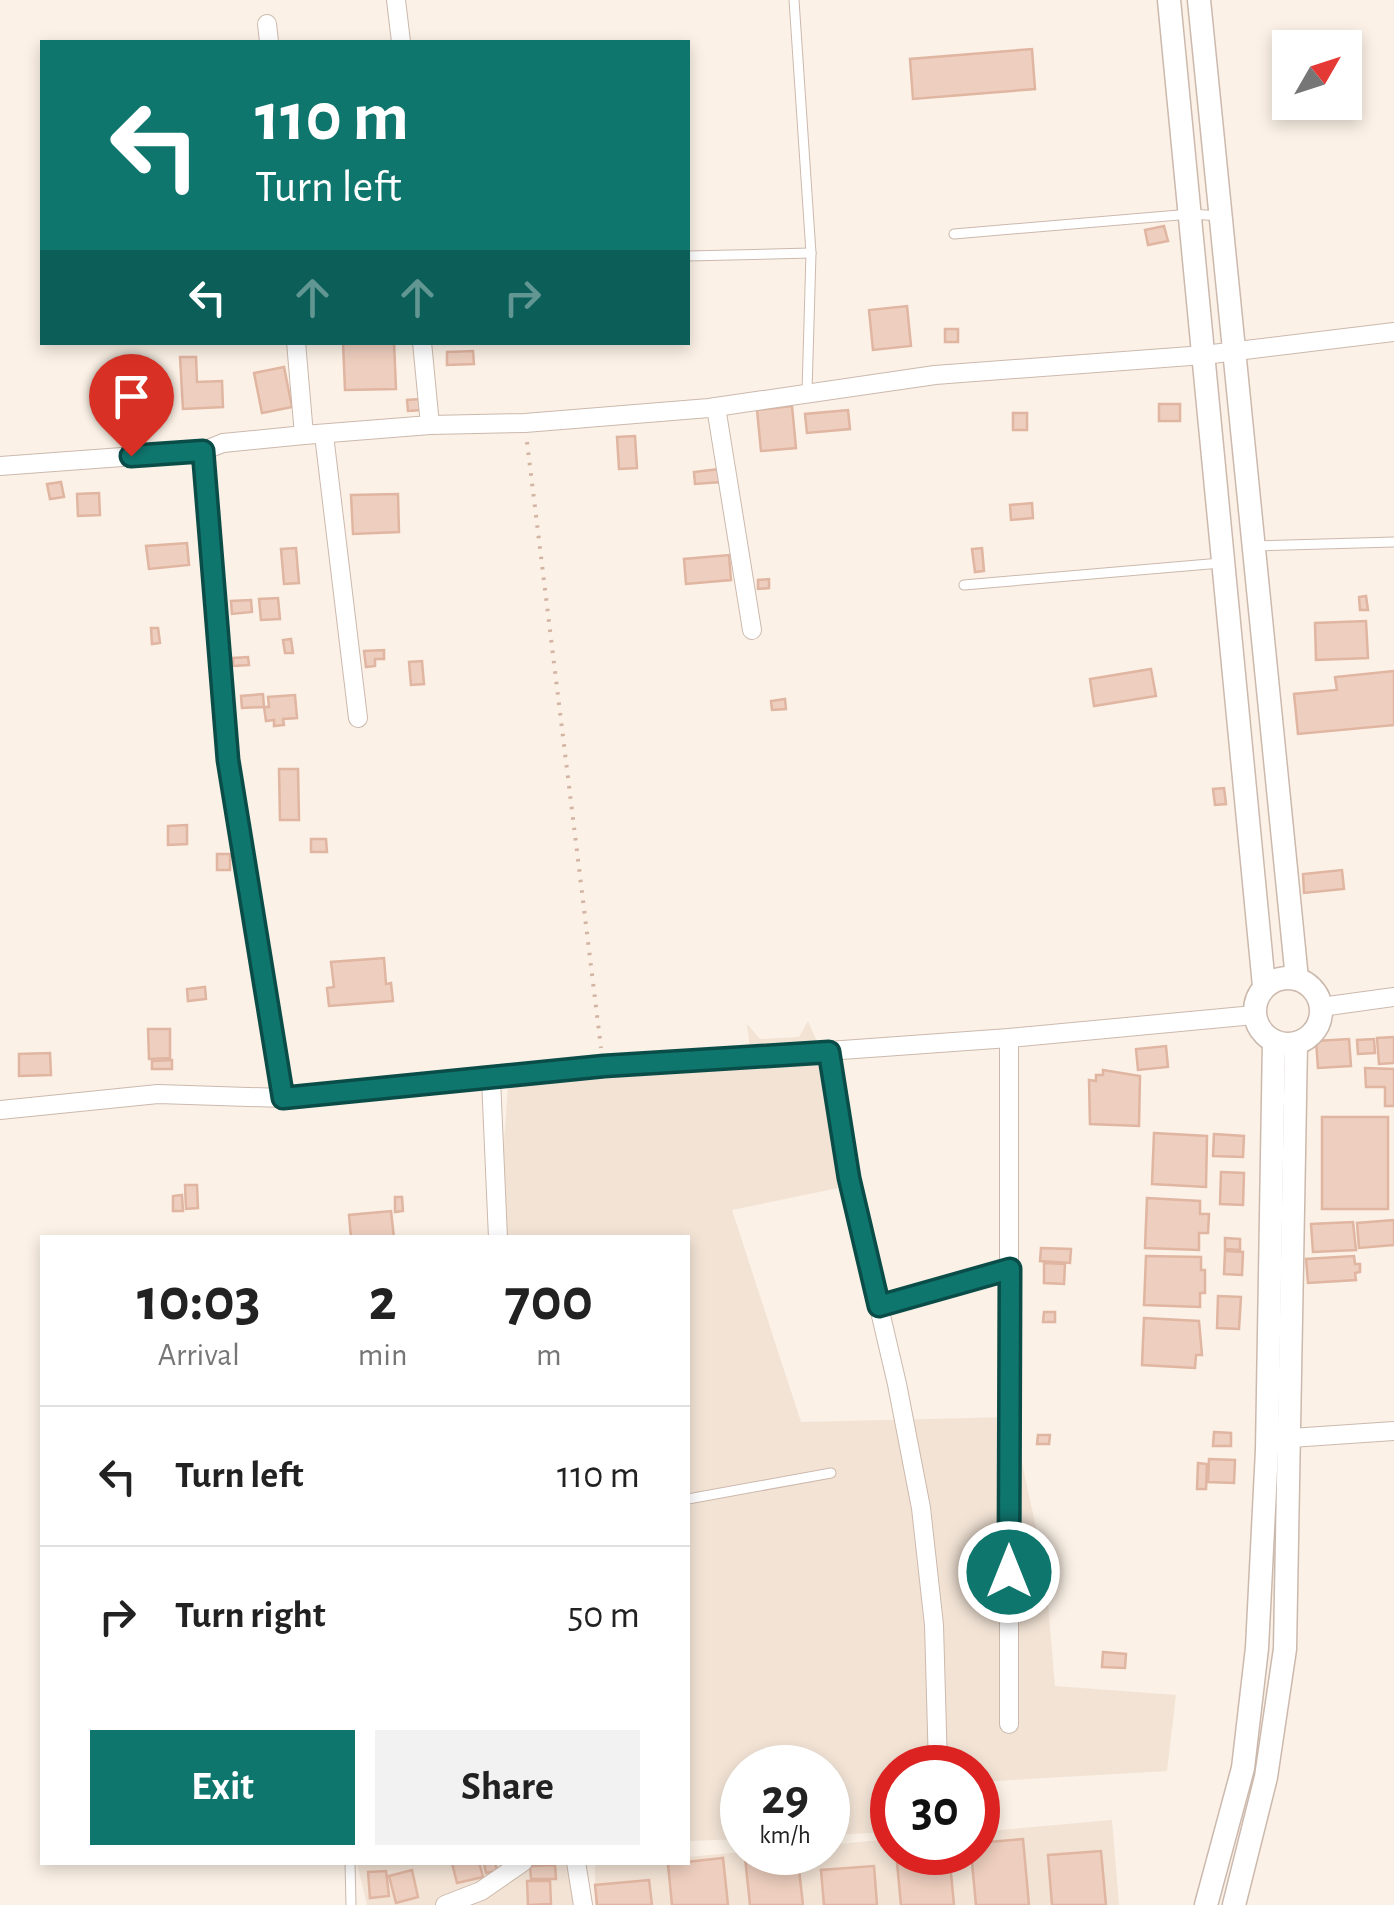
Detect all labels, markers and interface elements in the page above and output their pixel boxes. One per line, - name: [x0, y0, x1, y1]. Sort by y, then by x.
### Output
- north arrow: [1272, 30, 1362, 120]
- map controls: [1272, 30, 1362, 120]
- icon: left: [90, 80, 220, 210]
- text: 110 m: [255, 83, 409, 153]
- text: Turn left: [255, 165, 402, 210]
- icon: left: [180, 270, 235, 325]
- icon: ahead: [285, 270, 340, 325]
- icon: ahead: [390, 270, 445, 325]
- icon: right: [495, 270, 550, 325]
- pin: [89, 354, 174, 457]
- icon: arrive: [104, 369, 159, 424]
- text: 10:03: [137, 1271, 261, 1331]
- text: 2: [369, 1271, 397, 1331]
- text: 700: [505, 1271, 593, 1331]
- text: Arrival: [158, 1339, 240, 1371]
- text: min: [358, 1339, 408, 1371]
- text: m: [536, 1339, 562, 1371]
- icon: left: [90, 1449, 145, 1504]
- text: Turn left: [175, 1457, 303, 1495]
- text: 110 m: [557, 1457, 640, 1495]
- position arrow: [957, 1520, 1061, 1624]
- icon: right: [90, 1589, 145, 1644]
- text: Turn right: [175, 1597, 325, 1635]
- text: 50 m: [567, 1597, 640, 1635]
- button: Exit: [90, 1730, 355, 1845]
- button: Share: [375, 1730, 640, 1845]
- speed limit sign: 30: [870, 1745, 1000, 1875]
- text: 29: [761, 1773, 809, 1823]
- text: km/h: [759, 1823, 811, 1848]

